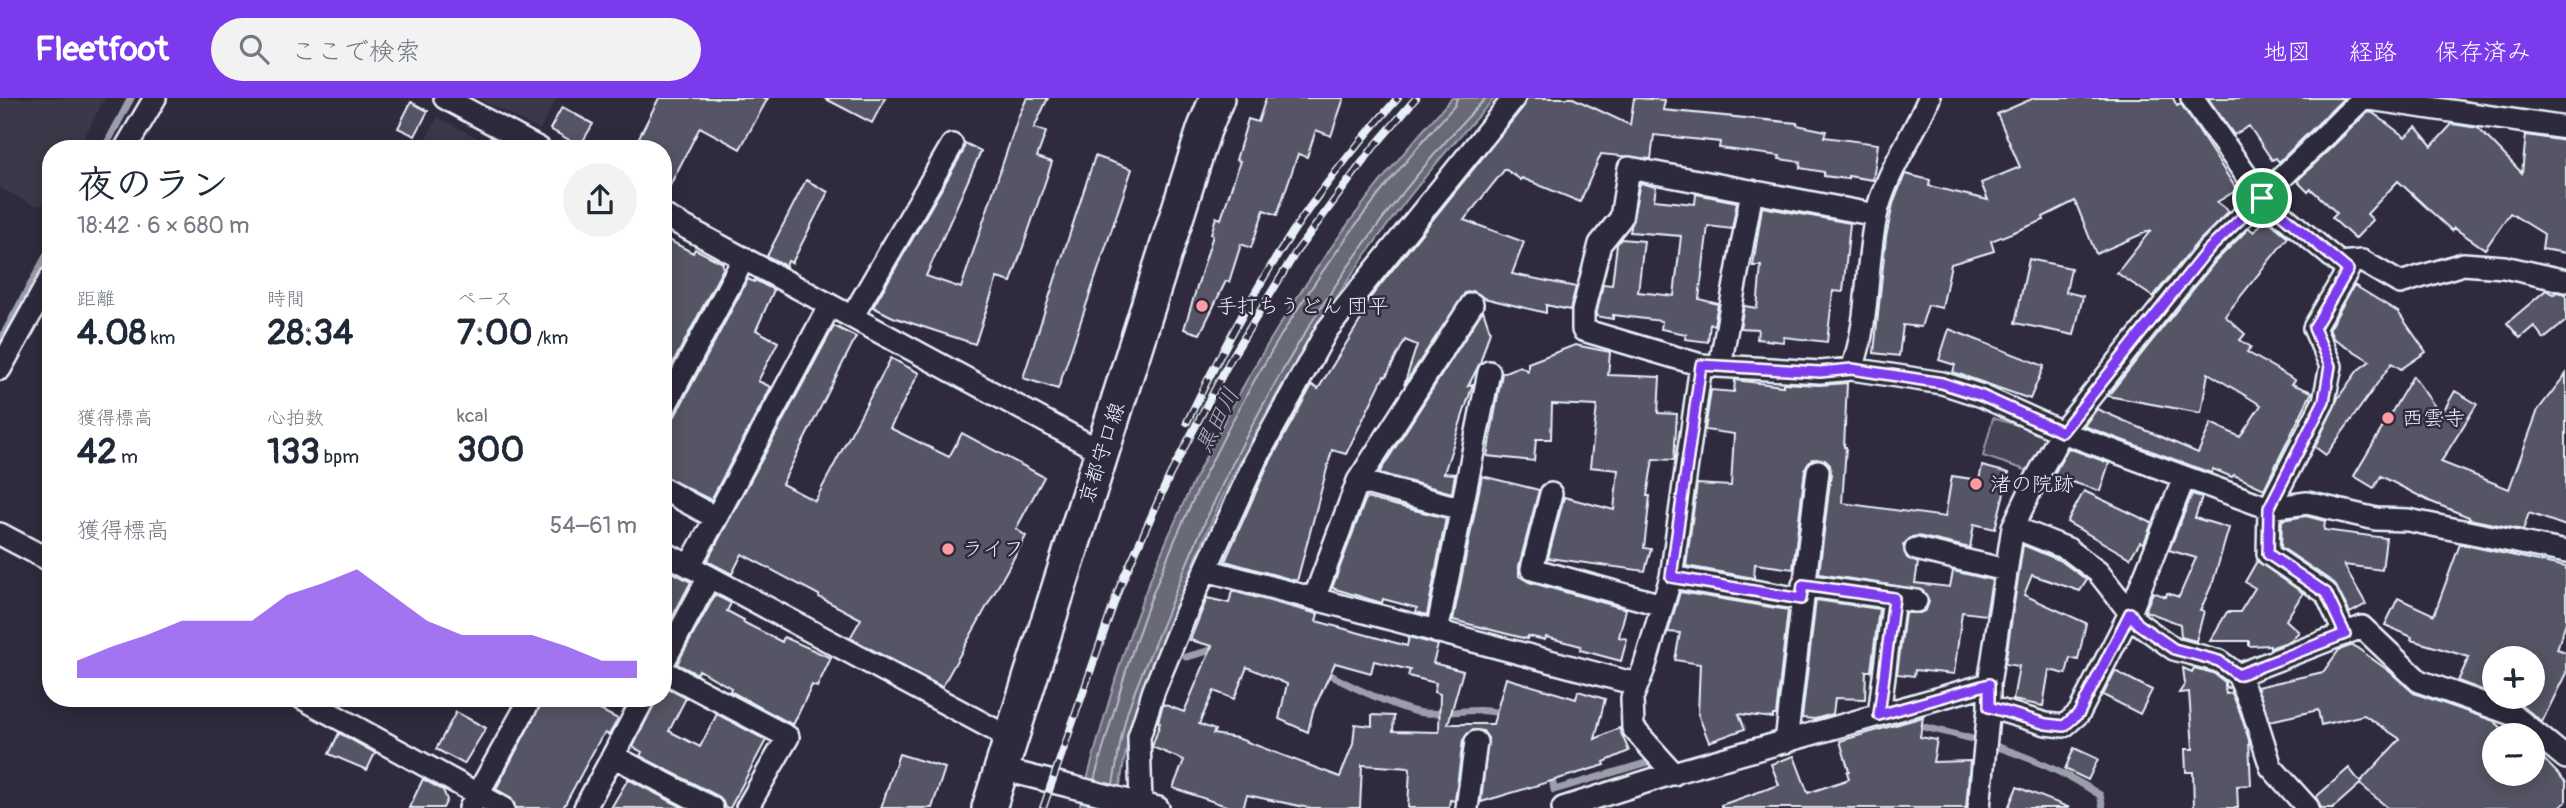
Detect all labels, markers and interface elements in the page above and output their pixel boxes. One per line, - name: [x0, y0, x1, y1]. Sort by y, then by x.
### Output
- search box: [211, 18, 701, 81]
- text: Fleetfoot: [35, 29, 169, 70]
- icon: search: [235, 30, 273, 68]
- text: ここで検索: [291, 36, 421, 68]
- text: 地図: [2263, 38, 2311, 67]
- text: 経路: [2349, 38, 2397, 67]
- text: 保存済み: [2435, 38, 2531, 67]
- text: 夜のラン: [77, 161, 229, 209]
- button: share: [563, 163, 637, 237]
- pin: [2232, 168, 2292, 228]
- icon: arrive: [2243, 179, 2281, 217]
- text: 18:42 · 6 × 680 m: [77, 211, 249, 240]
- text: 距離: [77, 287, 115, 311]
- text: 時間: [267, 287, 305, 311]
- text: ペース: [457, 287, 513, 311]
- place label: 手打ちうどん 団平: [1216, 293, 1389, 320]
- marker: 手打ちうどん 団平: [1194, 298, 1210, 314]
- text: 4.08: [77, 311, 147, 355]
- text: 28:34: [267, 311, 353, 355]
- text: 7:00: [457, 311, 533, 355]
- text: km: [147, 326, 175, 350]
- text: /km: [533, 326, 568, 350]
- water label: 黒田川: [1188, 383, 1246, 457]
- street label: 京都守口線: [1073, 399, 1131, 507]
- text: kcal: [457, 404, 488, 428]
- place label: 西雲寺: [2402, 405, 2465, 432]
- text: 獲得標高: [77, 406, 153, 430]
- text: 心拍数: [267, 406, 324, 430]
- marker: 西雲寺: [2380, 410, 2396, 426]
- text: 300: [457, 428, 524, 472]
- text: 42: [77, 430, 117, 474]
- text: 133: [267, 430, 320, 474]
- text: m: [117, 445, 138, 469]
- text: bpm: [320, 445, 359, 469]
- place label: 渚の院跡: [1990, 471, 2074, 498]
- marker: 渚の院跡: [1968, 476, 1984, 492]
- text: 54–61 m: [550, 511, 637, 540]
- text: 獲得標高: [77, 516, 169, 545]
- place label: ライフ: [962, 536, 1024, 563]
- marker: ライフ: [940, 541, 956, 557]
- map controls: [2482, 646, 2545, 786]
- button: +: [2482, 646, 2545, 709]
- button: −: [2482, 723, 2545, 786]

